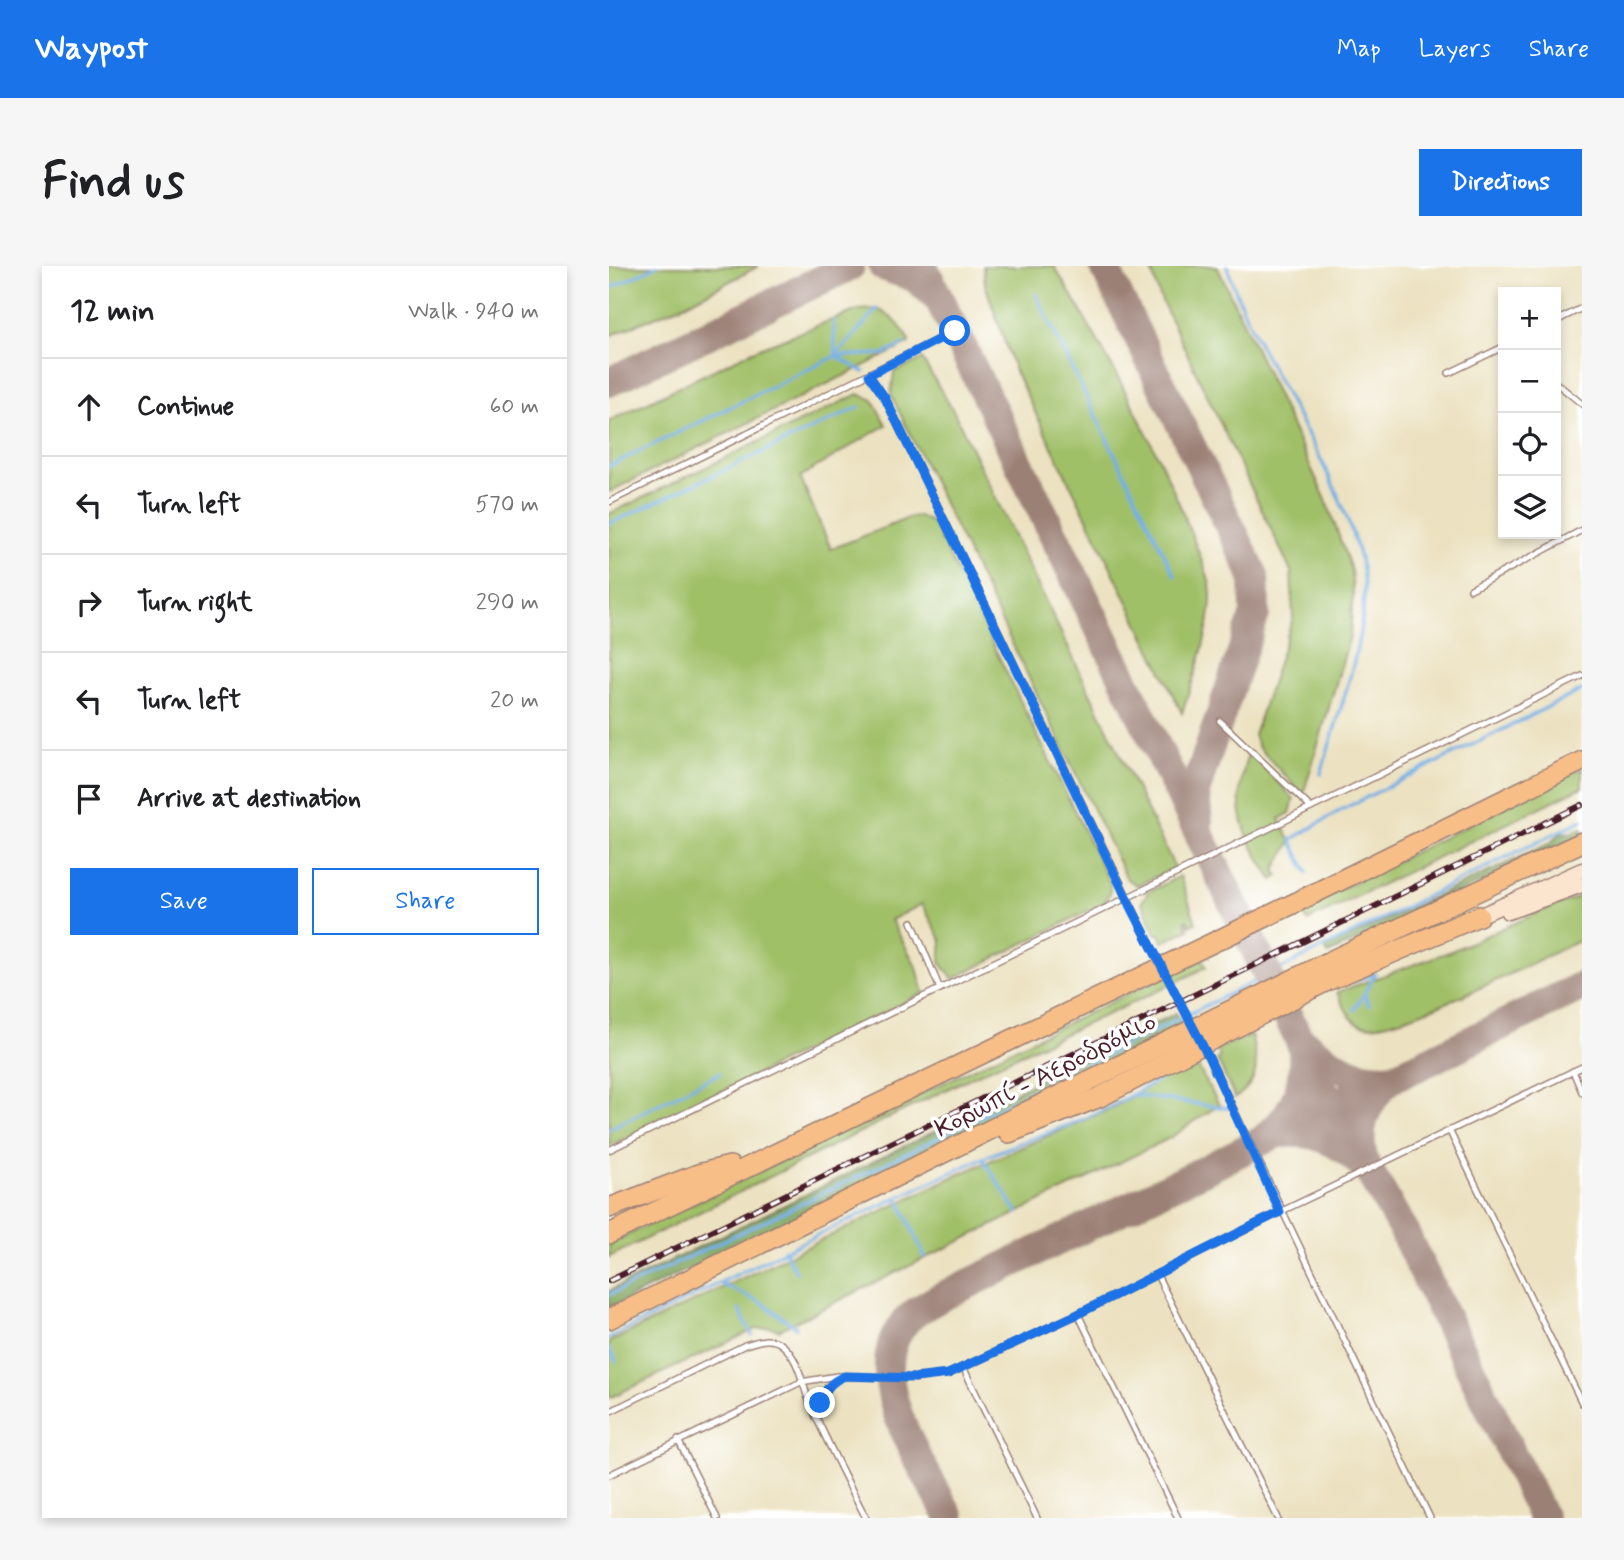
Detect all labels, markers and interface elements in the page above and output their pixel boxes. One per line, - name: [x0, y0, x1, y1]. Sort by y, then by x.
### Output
- text: Waypost: [35, 27, 148, 71]
- text: Map: [1337, 34, 1381, 65]
- text: Layers: [1419, 34, 1491, 65]
- text: Share: [1529, 34, 1589, 65]
- button: Directions: [1419, 149, 1582, 216]
- text: Find us: [42, 150, 185, 215]
- map controls: [1498, 287, 1561, 539]
- button: +: [1498, 287, 1561, 350]
- text: 12 min: [70, 292, 155, 331]
- text: Walk · 940 m: [408, 297, 539, 327]
- route start: [939, 315, 970, 346]
- button: −: [1498, 350, 1561, 413]
- icon: ahead: [70, 388, 108, 426]
- text: Continue: [137, 390, 234, 424]
- text: 60 m: [490, 392, 539, 422]
- button: locate: [1498, 413, 1561, 476]
- button: layers: [1498, 476, 1561, 539]
- icon: left: [70, 486, 108, 524]
- text: Turn left: [137, 488, 241, 522]
- text: 570 m: [475, 490, 539, 520]
- icon: right: [70, 584, 108, 622]
- text: Turn right: [137, 586, 253, 620]
- text: 290 m: [476, 588, 539, 618]
- icon: left: [70, 682, 108, 720]
- text: Turn left: [137, 684, 241, 718]
- text: 20 m: [490, 686, 539, 716]
- icon: arrive: [70, 780, 108, 818]
- text: Arrive at destination: [137, 782, 361, 816]
- button: Save: [70, 868, 298, 935]
- button: Share: [312, 868, 539, 935]
- street label: Κορωπί - Αεροδρόμιο: [929, 1005, 1162, 1146]
- route end: [804, 1387, 835, 1418]

